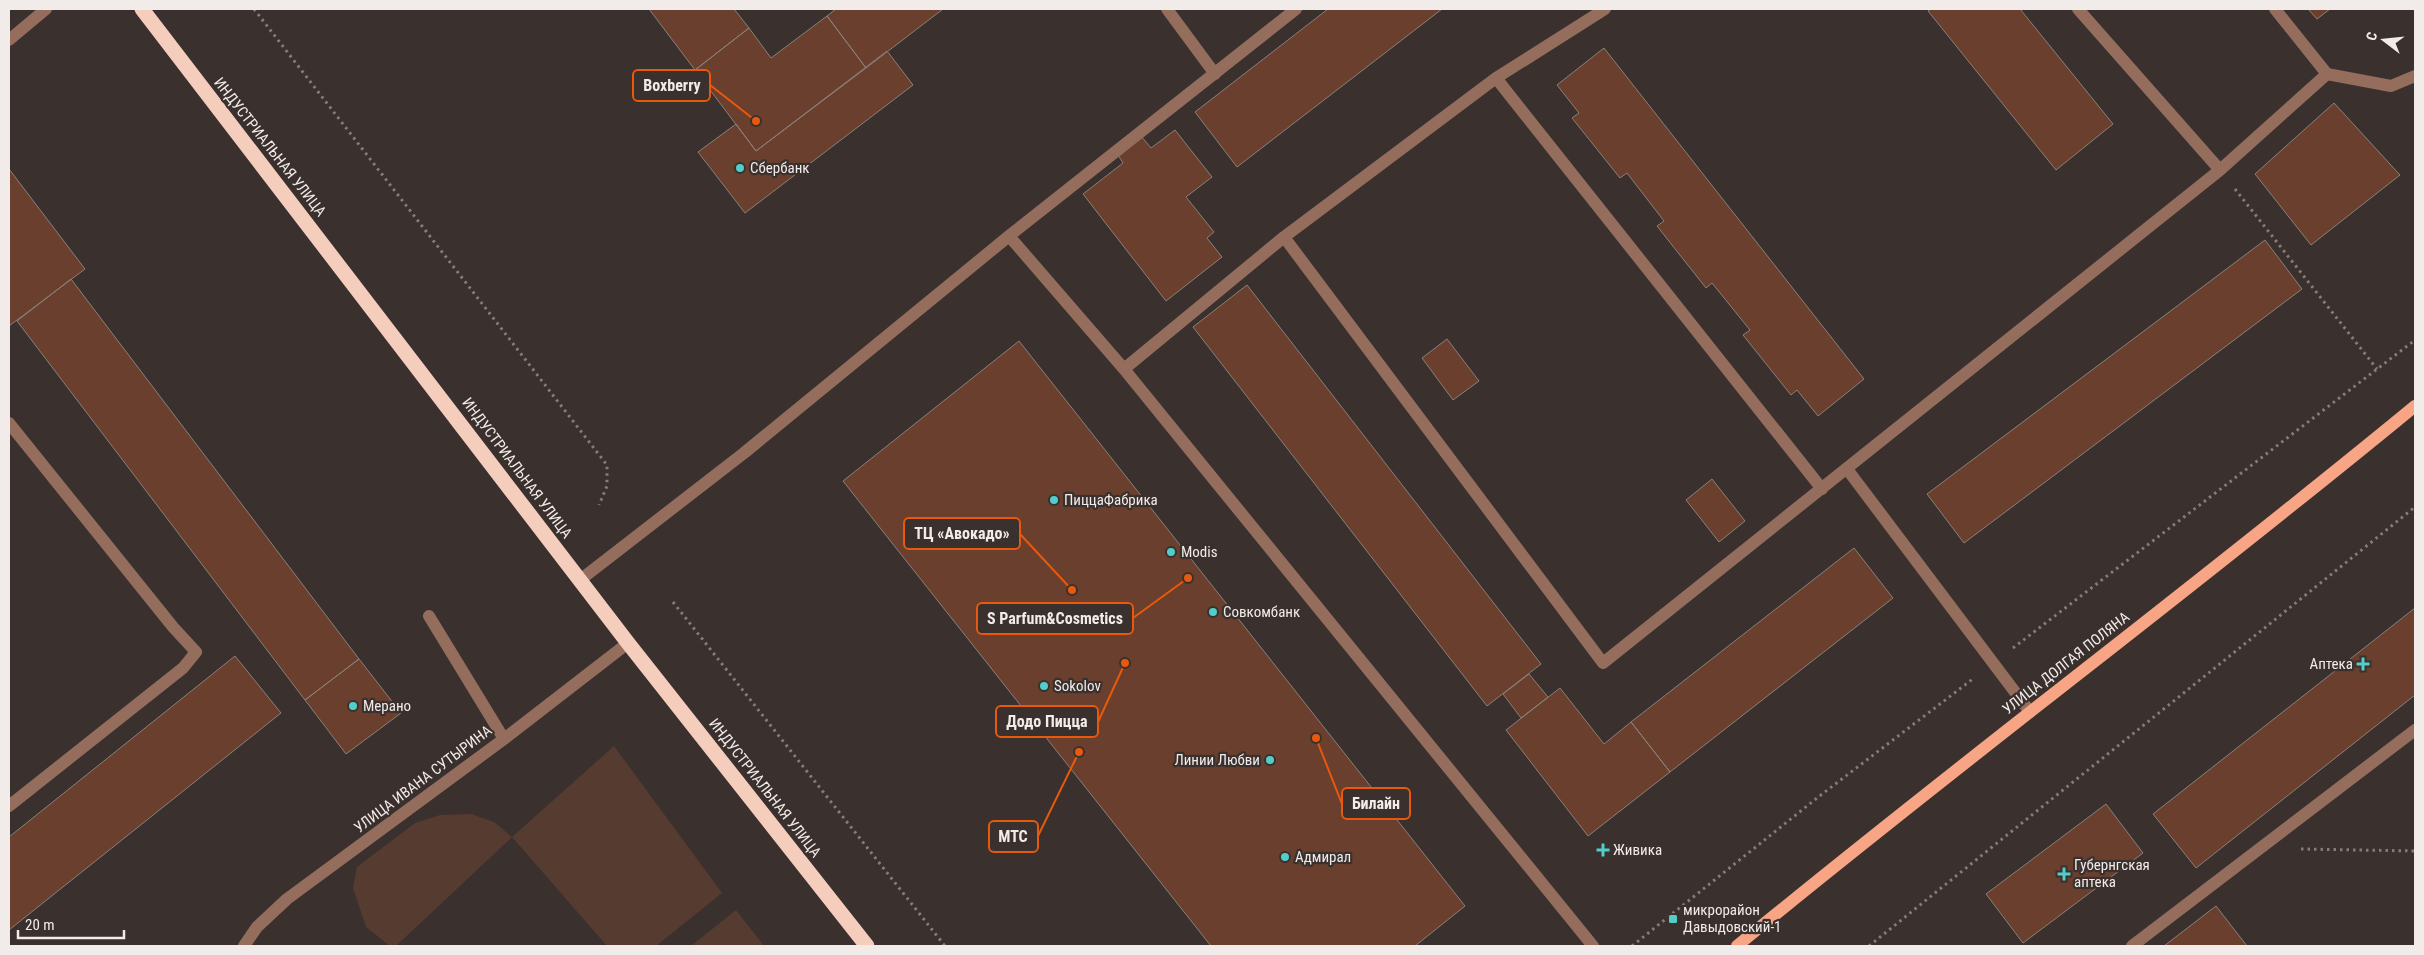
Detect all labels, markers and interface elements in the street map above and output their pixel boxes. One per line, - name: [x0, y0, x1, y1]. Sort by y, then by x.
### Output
- north arrow: [2359, 15, 2409, 65]
- text: С: [2363, 30, 2380, 42]
- callout: Boxberry: [633, 70, 710, 101]
- street label: ИНДУСТРИАЛЬНАЯ УЛИЦА: [210, 74, 330, 220]
- text: Boxberry: [643, 76, 701, 95]
- place label: Сбербанк: [750, 159, 810, 177]
- marker: Сбербанк: [734, 162, 746, 174]
- street label: ИНДУСТРИАЛЬНАЯ УЛИЦА: [458, 394, 576, 542]
- place label: ПиццаФабрика: [1064, 491, 1158, 509]
- marker: ПиццаФабрика: [1048, 494, 1060, 506]
- callout: ТЦ «Авокадо»: [904, 518, 1020, 549]
- text: ТЦ «Авокадо»: [914, 524, 1010, 543]
- place label: Modis: [1181, 543, 1218, 561]
- marker: Modis: [1165, 546, 1177, 558]
- callout: S Parfum&Cosmetics: [977, 603, 1133, 634]
- place label: Совкомбанк: [1223, 603, 1300, 621]
- marker: Совкомбанк: [1207, 606, 1219, 618]
- street label: УЛИЦА ДОЛГАЯ ПОЛЯНА: [1999, 608, 2133, 718]
- text: S Parfum&Cosmetics: [987, 609, 1123, 628]
- place label: Аптека: [2309, 655, 2353, 673]
- marker: Аптека: [2357, 658, 2369, 670]
- place label: Sokolov: [1054, 677, 1101, 695]
- marker: Sokolov: [1038, 680, 1050, 692]
- place label: Мерано: [363, 697, 411, 715]
- marker: Мерано: [347, 700, 359, 712]
- callout: Додо Пицца: [996, 706, 1098, 737]
- text: Додо Пицца: [1006, 712, 1088, 731]
- street label: ИНДУСТРИАЛЬНАЯ УЛИЦА: [705, 715, 825, 861]
- street label: УЛИЦА ИВАНА СУТЫРИНА: [351, 721, 496, 837]
- place label: Линии Любви: [1174, 751, 1260, 769]
- marker: Линии Любви: [1264, 754, 1276, 766]
- callout: Билайн: [1342, 788, 1410, 819]
- text: Билайн: [1352, 794, 1400, 813]
- callout: МТС: [989, 821, 1038, 852]
- text: МТС: [998, 827, 1028, 846]
- place label: Живика: [1613, 841, 1662, 859]
- marker: Живика: [1597, 844, 1609, 856]
- place label: Адмирал: [1295, 848, 1351, 866]
- marker: Адмирал: [1279, 851, 1291, 863]
- place label: Губернгская аптека: [2074, 856, 2150, 891]
- marker: Губернгская аптека: [2058, 868, 2070, 880]
- place label: микрорайон Давыдовский-1: [1683, 901, 1782, 936]
- scale bar: [18, 908, 124, 940]
- marker: микрорайон Давыдовский-1: [1667, 913, 1679, 925]
- text: 20 m: [25, 916, 55, 934]

